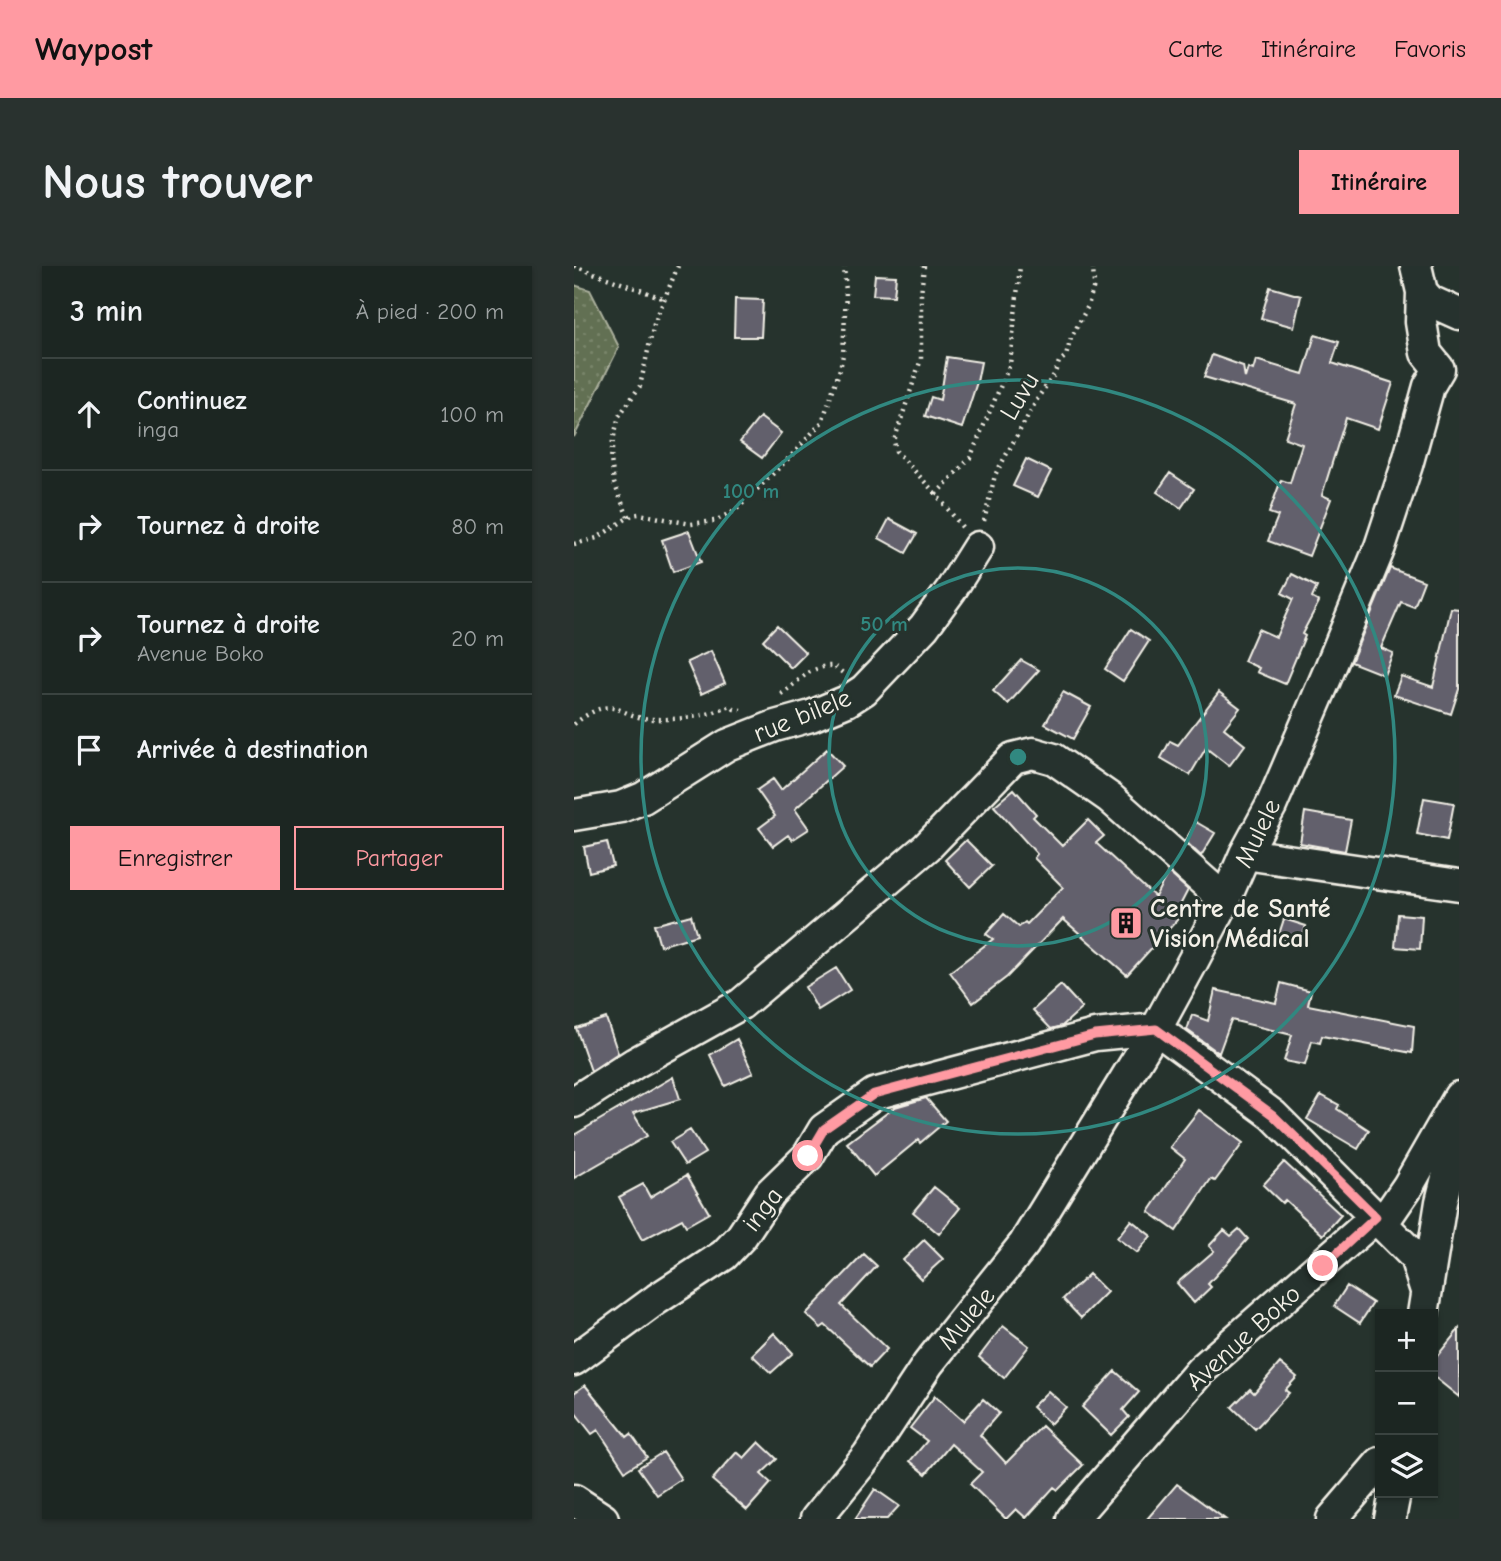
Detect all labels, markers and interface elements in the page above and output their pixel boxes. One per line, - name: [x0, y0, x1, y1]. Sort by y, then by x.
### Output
- text: Waypost: [35, 30, 152, 68]
- text: Carte: [1168, 35, 1223, 63]
- text: Itinéraire: [1261, 35, 1356, 63]
- text: Favoris: [1394, 35, 1466, 63]
- button: Itinéraire: [1299, 150, 1459, 214]
- text: Nous trouver: [42, 154, 313, 210]
- text: 3 min: [70, 294, 143, 329]
- text: À pied · 200 m: [356, 298, 504, 325]
- street label: Luvu: [994, 367, 1046, 426]
- text: Continuez: [137, 386, 247, 416]
- icon: ahead: [70, 395, 108, 433]
- text: 100 m: [440, 401, 504, 428]
- text: inga: [137, 416, 179, 443]
- text: 100 m: [723, 479, 779, 503]
- icon: right: [70, 507, 108, 545]
- text: Tournez à droite: [137, 511, 320, 541]
- text: 80 m: [451, 513, 504, 540]
- text: Tournez à droite: [137, 610, 320, 640]
- text: 50 m: [860, 612, 908, 636]
- icon: right: [70, 619, 108, 657]
- text: 20 m: [451, 625, 504, 652]
- text: Avenue Boko: [137, 640, 264, 667]
- street label: rue bilele: [749, 683, 856, 749]
- icon: arrive: [70, 731, 108, 769]
- text: Arrivée à destination: [137, 735, 368, 765]
- centre of rings: [1006, 745, 1030, 769]
- street label: Mulele: [1229, 794, 1287, 873]
- button: Enregistrer: [70, 826, 280, 890]
- button: Partager: [294, 826, 504, 890]
- place label: Centre de Santé Vision Médical: [1150, 894, 1331, 954]
- building icon: Centre de Santé Vision Médical: [1107, 904, 1145, 942]
- route start: [792, 1140, 823, 1171]
- street label: inga: [737, 1182, 789, 1238]
- route end: [1307, 1250, 1338, 1281]
- street label: Avenue Boko: [1180, 1279, 1307, 1397]
- street label: Mulele: [932, 1281, 1002, 1356]
- map controls: [1375, 1309, 1438, 1498]
- button: +: [1375, 1309, 1438, 1372]
- button: −: [1375, 1372, 1438, 1435]
- button: layers: [1375, 1435, 1438, 1498]

